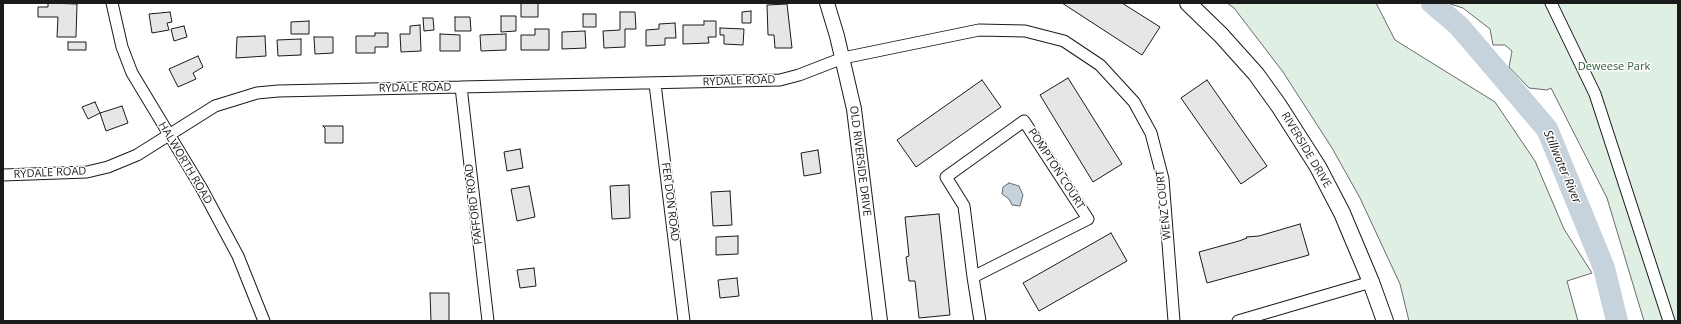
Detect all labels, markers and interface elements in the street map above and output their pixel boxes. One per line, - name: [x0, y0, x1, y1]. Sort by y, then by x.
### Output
- park label: Deweese Park: [1578, 60, 1650, 74]
- street label: RYDALE ROAD: [702, 73, 776, 89]
- street label: RYDALE ROAD: [378, 81, 452, 95]
- street label: OLD RIVERSIDE DRIVE: [847, 105, 873, 217]
- street label: RIVERSIDE DRIVE: [1278, 110, 1334, 190]
- street label: HALWORTH ROAD: [155, 119, 215, 207]
- street label: POMPTON COURT: [1025, 126, 1087, 212]
- water label: Stillwater River: [1540, 128, 1584, 206]
- street label: FER DON ROAD: [659, 162, 681, 242]
- street label: PAFFORD ROAD: [462, 163, 486, 245]
- street label: RYDALE ROAD: [13, 165, 87, 181]
- street label: WENZ COURT: [1154, 169, 1174, 241]

